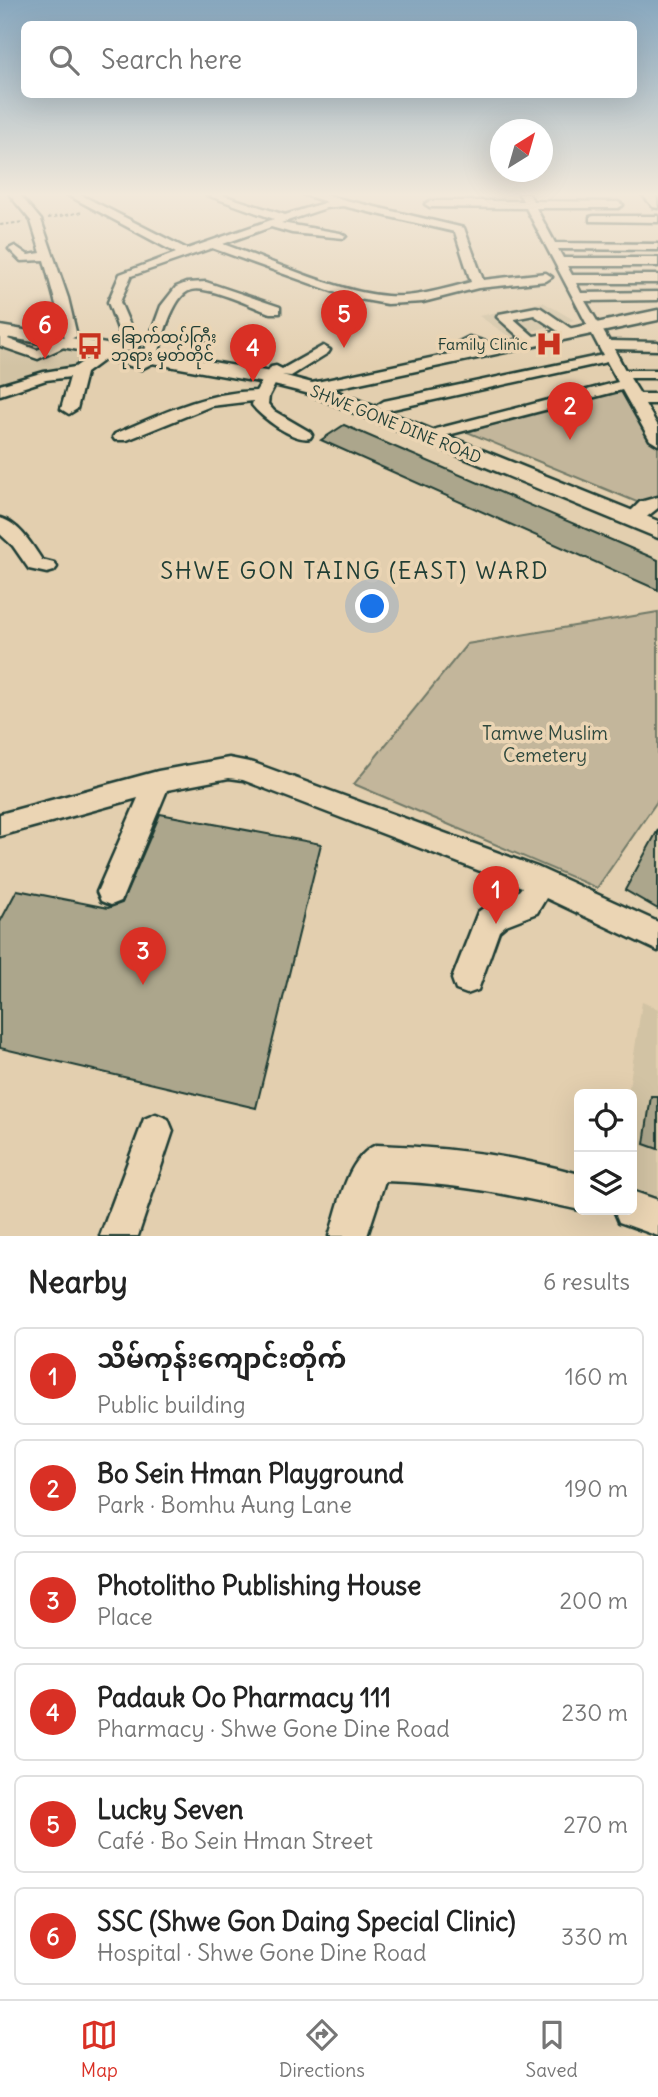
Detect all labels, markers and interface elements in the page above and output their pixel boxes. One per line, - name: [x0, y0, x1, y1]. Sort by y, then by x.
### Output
- search box: [21, 21, 637, 98]
- icon: search: [45, 41, 83, 79]
- text: Search here: [101, 43, 242, 76]
- north arrow: [490, 119, 553, 182]
- pin: 5: [321, 290, 367, 348]
- pin: 6: [22, 301, 68, 359]
- pin: 4: [230, 324, 276, 382]
- place label: ခြောက်ထပ်ကြီး ဘုရား မှတ်တိုင်: [111, 326, 217, 370]
- hospital icon: Family Clinic: [534, 329, 564, 359]
- bus stop icon: ခြောက်ထပ်ကြီး ဘုရား မှတ်တိုင်: [75, 331, 105, 361]
- place label: Family Clinic: [438, 334, 528, 354]
- street label: SHWE GONE DINE ROAD: [308, 381, 484, 467]
- pin: 2: [547, 382, 593, 440]
- district label: SHWE GON TAING (EAST) WARD: [160, 556, 550, 585]
- your location: [355, 589, 389, 623]
- park label: Tamwe Muslim Cemetery: [482, 721, 608, 767]
- pin: 1: [473, 866, 519, 924]
- pin: 3: [120, 927, 166, 985]
- map controls: [574, 1089, 637, 1215]
- button: locate: [574, 1089, 637, 1152]
- button: layers: [574, 1152, 637, 1215]
- text: Nearby: [28, 1263, 128, 1301]
- text: 6 results: [543, 1267, 630, 1296]
- text: သိမ်ကုန်းကျောင်းတိုက်: [97, 1342, 346, 1375]
- text: 1: [48, 1362, 58, 1391]
- text: 160 m: [565, 1362, 628, 1391]
- text: Public building: [97, 1390, 246, 1419]
- text: Bo Sein Hman Playground: [97, 1457, 404, 1490]
- text: 2: [47, 1474, 59, 1503]
- text: 190 m: [565, 1474, 628, 1503]
- text: Park · Bomhu Aung Lane: [97, 1490, 352, 1519]
- text: Photolitho Publishing House: [97, 1569, 421, 1602]
- text: 3: [46, 1586, 60, 1615]
- text: 200 m: [559, 1586, 628, 1615]
- text: Place: [97, 1602, 153, 1631]
- text: Padauk Oo Pharmacy 111: [97, 1681, 391, 1714]
- text: 4: [46, 1698, 60, 1727]
- text: 230 m: [562, 1698, 628, 1727]
- text: Pharmacy · Shwe Gone Dine Road: [97, 1714, 450, 1743]
- text: Lucky Seven: [97, 1793, 243, 1826]
- text: 5: [46, 1810, 60, 1839]
- text: 270 m: [563, 1810, 628, 1839]
- text: Café · Bo Sein Hman Street: [97, 1826, 373, 1855]
- text: SSC (Shwe Gon Daing Special Clinic): [97, 1905, 516, 1938]
- text: 6: [46, 1922, 60, 1951]
- text: 330 m: [561, 1922, 628, 1951]
- text: Hospital · Shwe Gone Dine Road: [97, 1938, 426, 1967]
- tab: Map: [80, 2016, 118, 2082]
- tab: Directions: [279, 2016, 365, 2082]
- tab: Saved: [526, 2016, 578, 2082]

